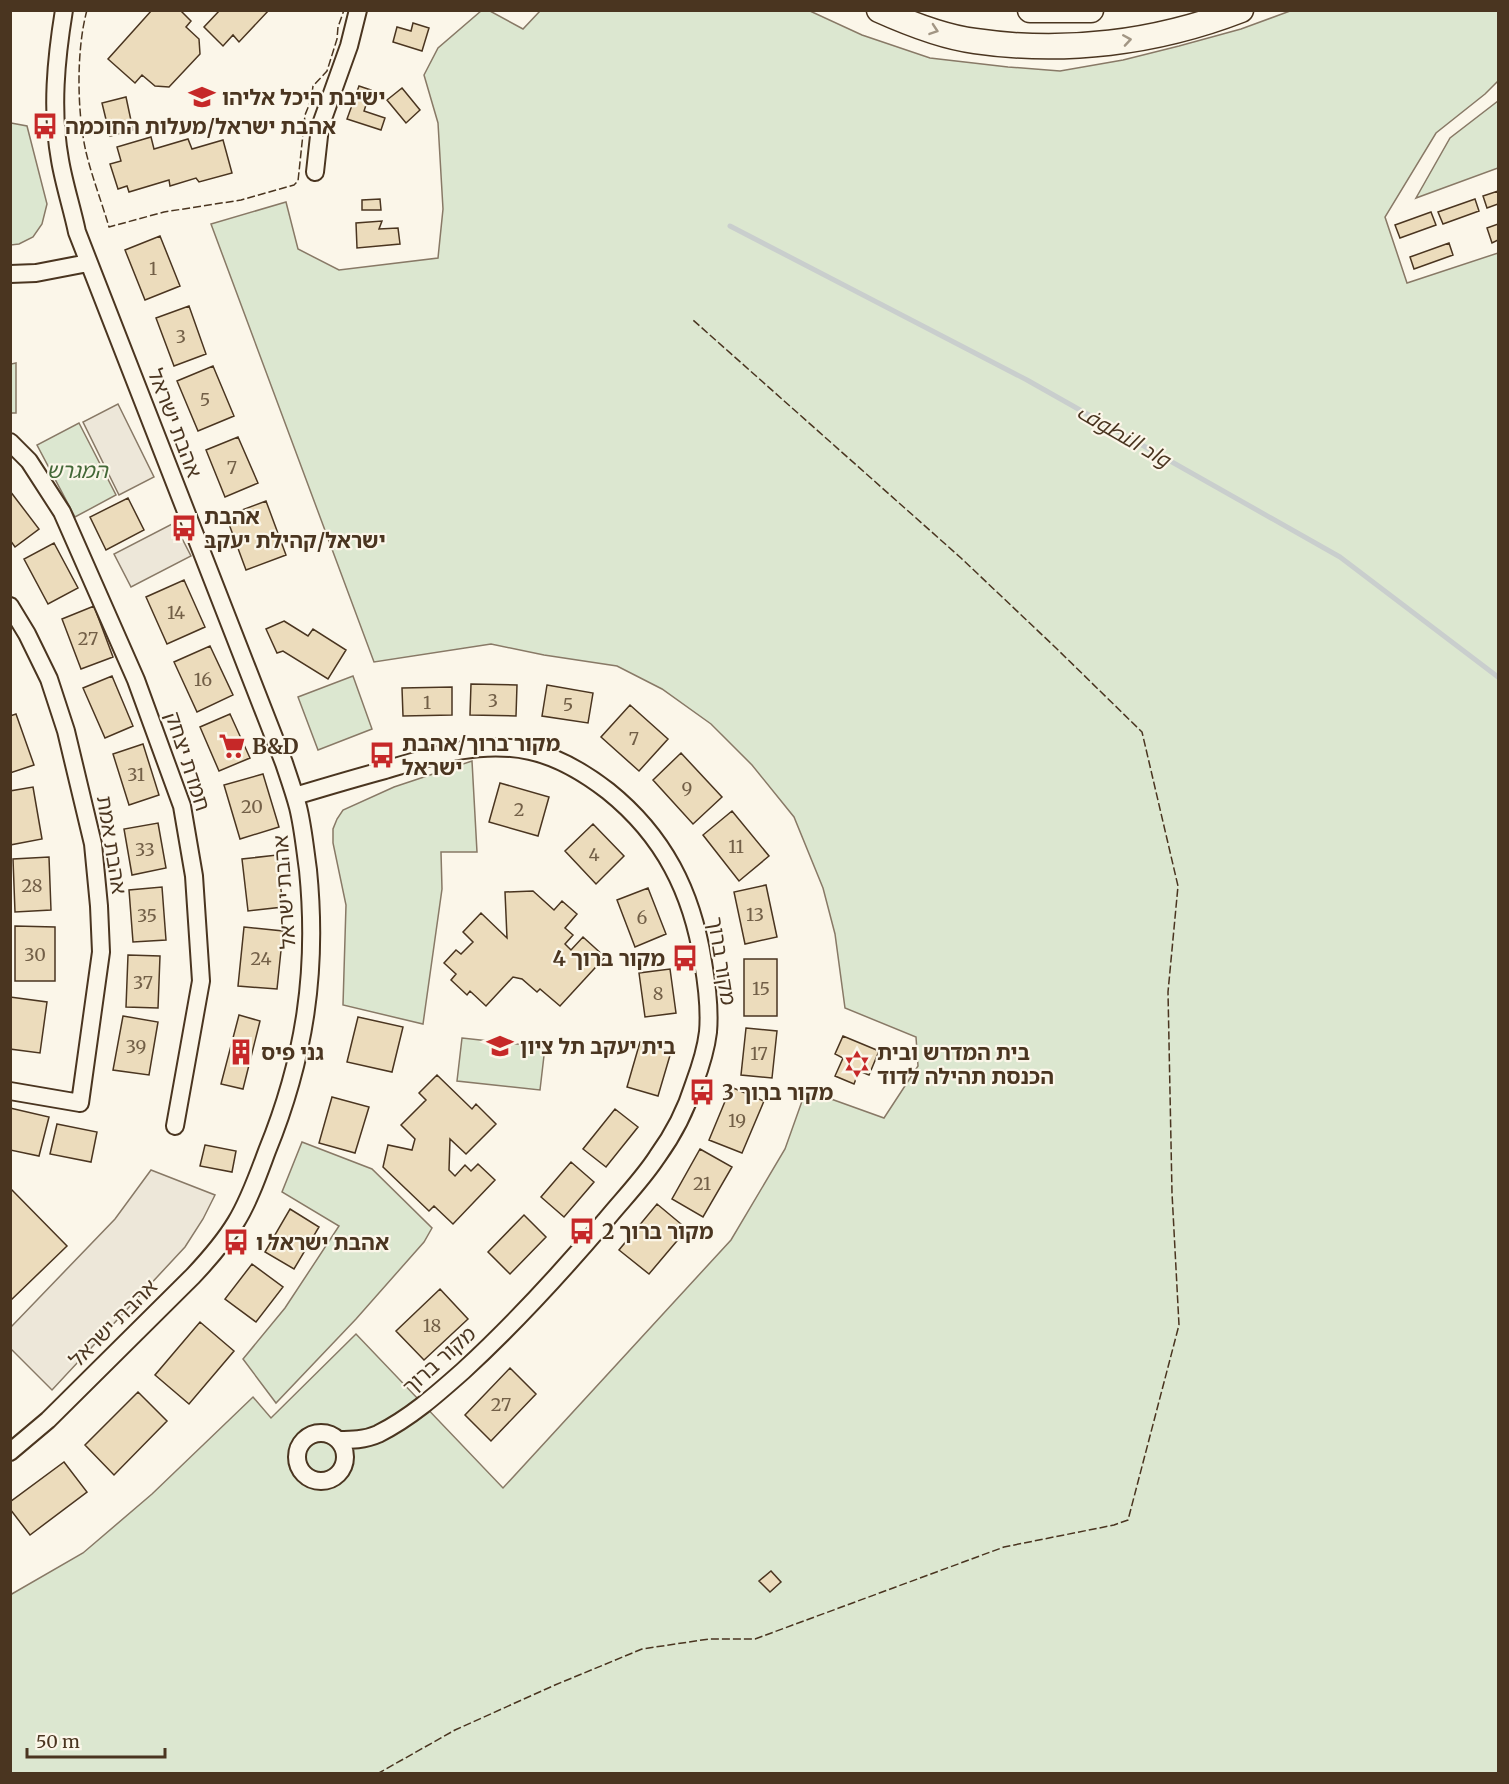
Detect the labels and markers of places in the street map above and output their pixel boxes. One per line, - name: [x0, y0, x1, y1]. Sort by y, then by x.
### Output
- school or university icon: ישיבת היכל אליהו: [187, 82, 217, 112]
- place label: ישיבת היכל אליהו: [222, 84, 385, 111]
- bus stop icon: אהבת ישראל/מעלות החוכמה: [30, 111, 60, 141]
- place label: אהבת ישראל/מעלות החוכמה: [65, 113, 336, 140]
- place label: אהבת ישראל/קהילת יעקב: [204, 503, 386, 554]
- bus stop icon: אהבת ישראל/קהילת יעקב: [169, 513, 199, 543]
- place label: מקור ברוך/אהבת ישראל: [402, 730, 561, 781]
- supermarket icon: B&D: [217, 731, 247, 761]
- place label: B&D: [252, 733, 299, 760]
- bus stop icon: מקור ברוך/אהבת ישראל: [367, 740, 397, 770]
- bus stop icon: מקור ברוך 4: [670, 943, 700, 973]
- place label: מקור ברוך 4: [552, 945, 665, 972]
- school or university icon: בית יעקב תל ציון: [485, 1031, 515, 1061]
- place label: בית יעקב תל ציון: [520, 1033, 676, 1060]
- building icon: גני פיס: [226, 1037, 256, 1067]
- place label: גני פיס: [261, 1039, 324, 1066]
- place label: בית המדרש ובית הכנסת תהילה לדוד: [877, 1039, 1054, 1090]
- synagogue icon: בית המדרש ובית הכנסת תהילה לדוד: [842, 1049, 872, 1079]
- bus stop icon: מקור ברוך 3: [687, 1077, 717, 1107]
- place label: מקור ברוך 3: [722, 1079, 833, 1106]
- bus stop icon: מקור ברוך 2: [567, 1216, 597, 1246]
- place label: מקור ברוך 2: [602, 1218, 714, 1245]
- bus stop icon: אהבת ישראל ו: [221, 1227, 251, 1257]
- place label: אהבת ישראל ו: [256, 1229, 389, 1256]

